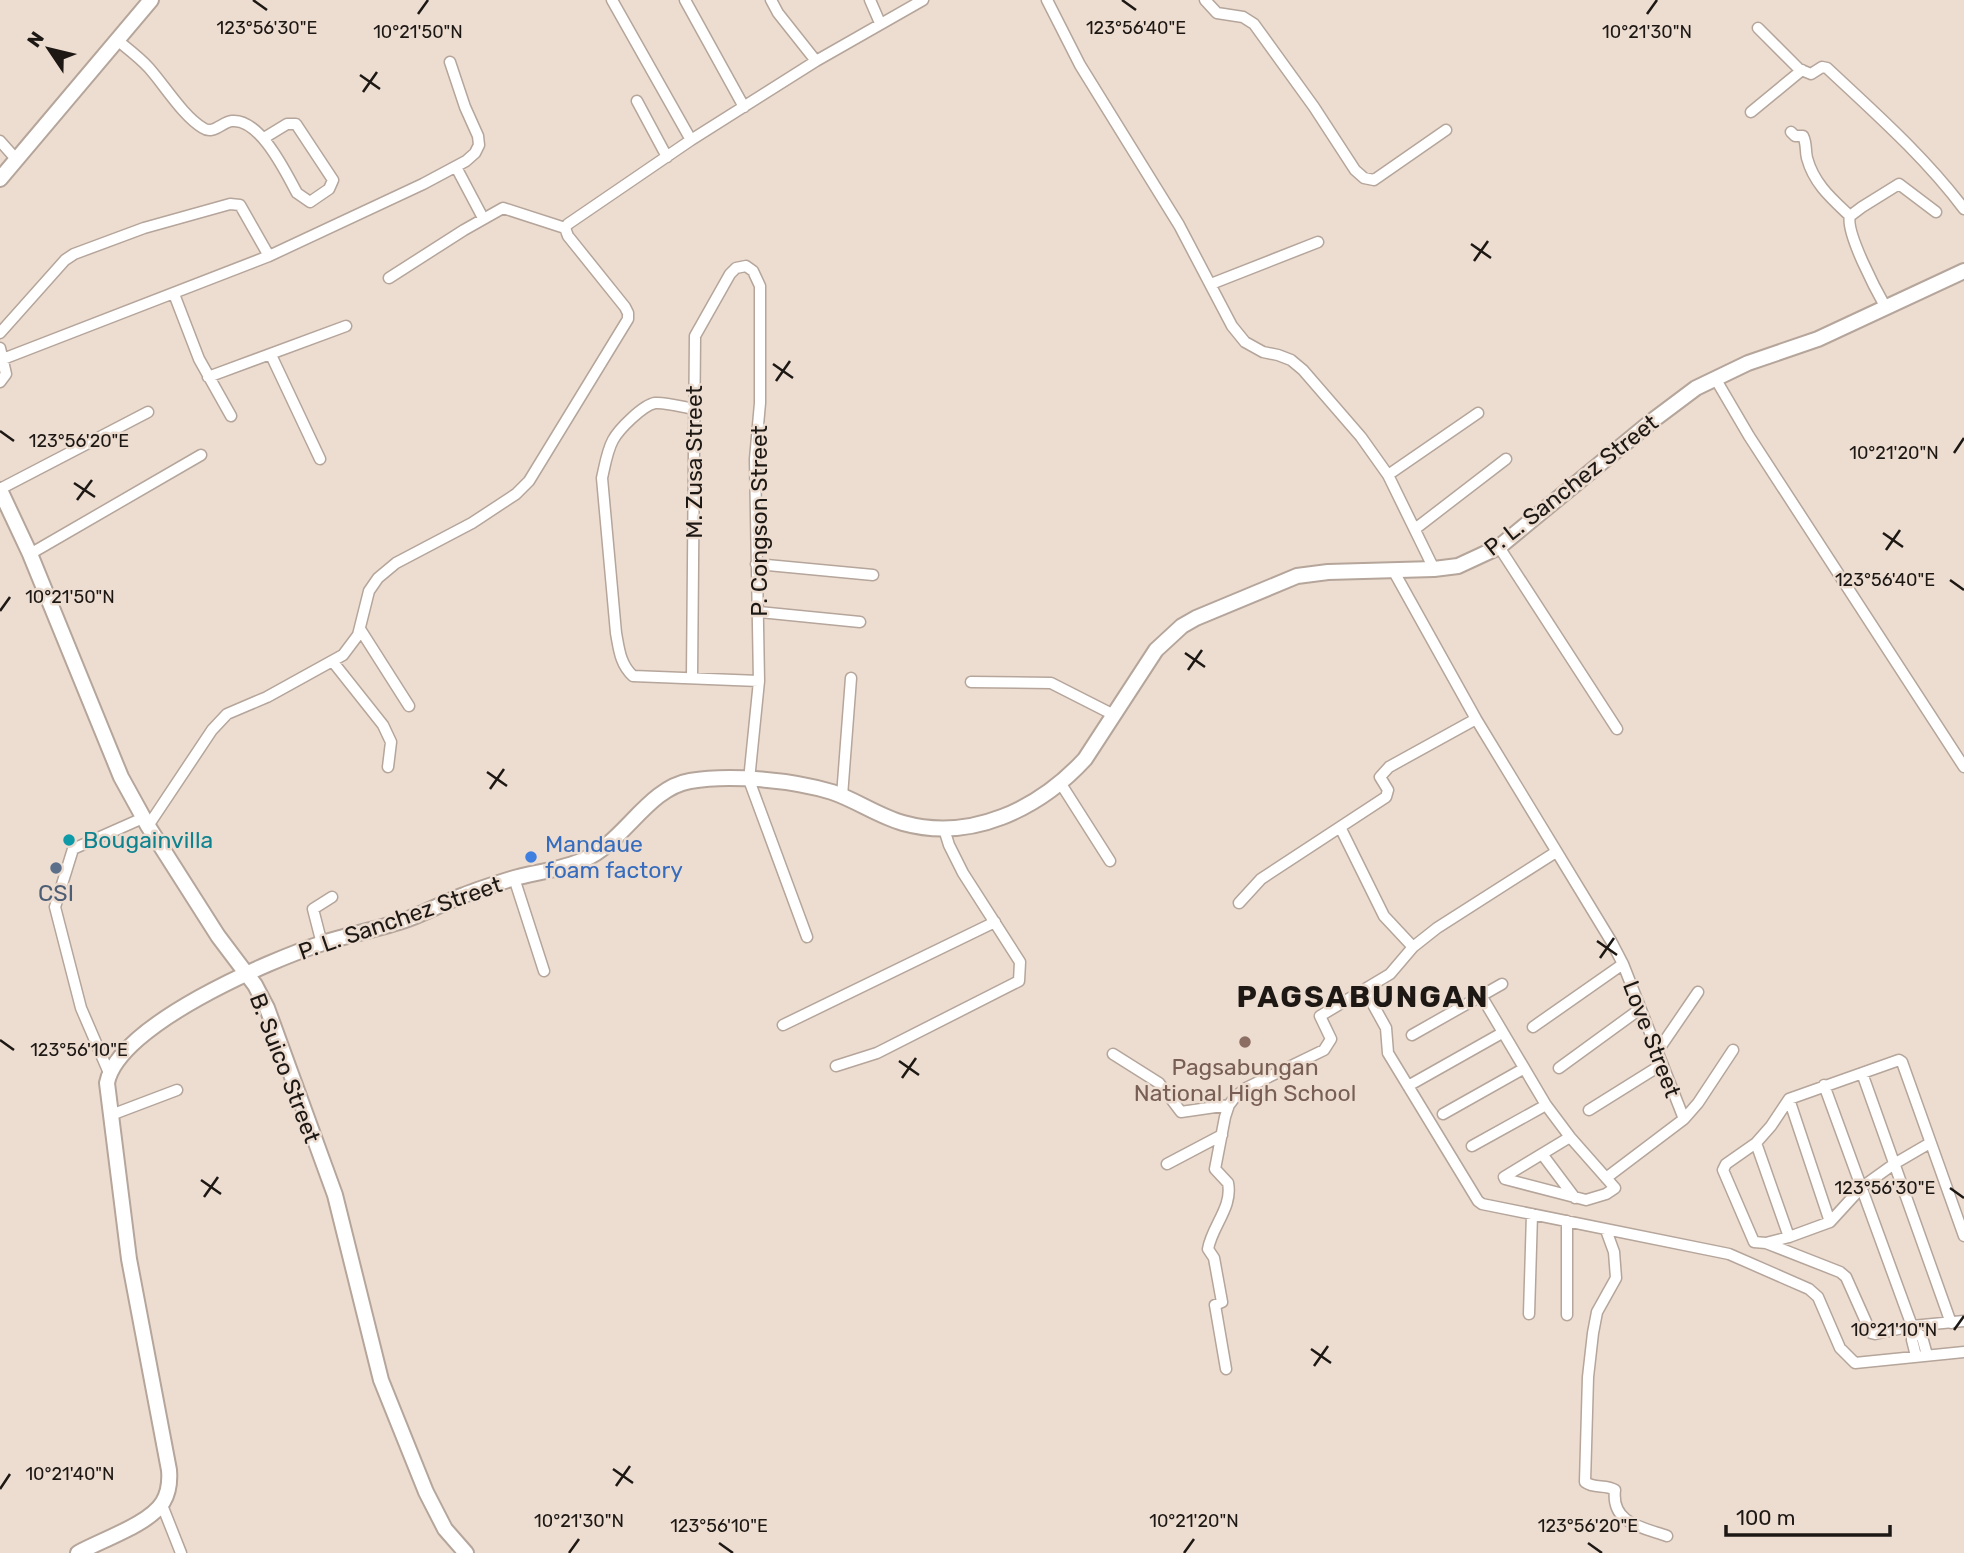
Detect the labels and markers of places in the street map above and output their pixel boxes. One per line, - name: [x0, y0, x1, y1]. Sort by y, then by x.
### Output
- place label: Bougainvilla: [83, 826, 213, 854]
- place label: Mandaue foam factory: [545, 830, 683, 884]
- marker: Bougainvilla: [61, 832, 77, 848]
- marker: Mandaue foam factory: [523, 849, 539, 865]
- marker: CSI: [48, 860, 64, 876]
- place label: CSI: [38, 879, 74, 907]
- marker: Pagsabungan National High School: [1237, 1034, 1253, 1050]
- place label: Pagsabungan National High School: [1134, 1053, 1356, 1107]

